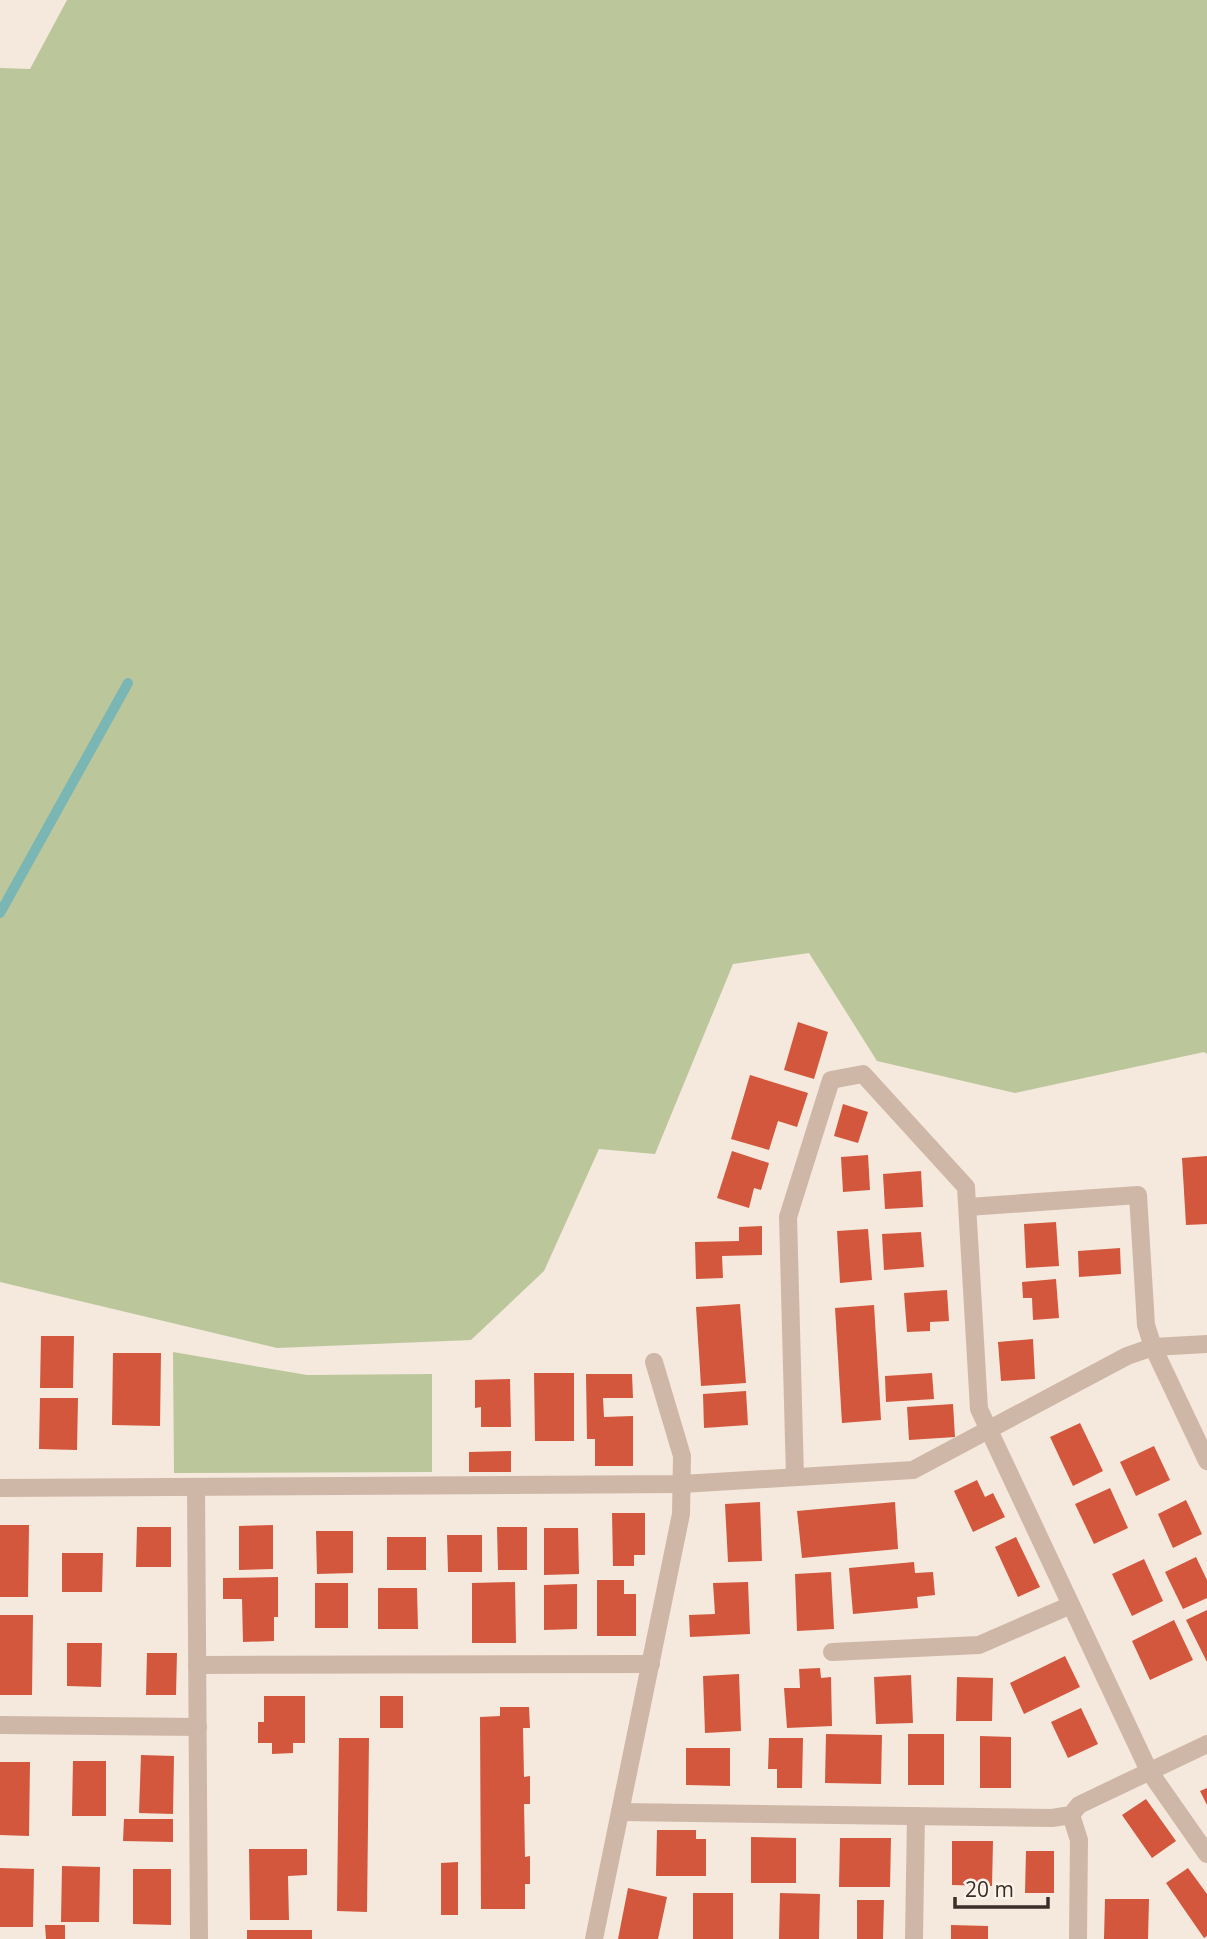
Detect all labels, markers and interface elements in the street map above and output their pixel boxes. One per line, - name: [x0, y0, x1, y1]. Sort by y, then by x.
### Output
- scale bar: [955, 1866, 1048, 1910]
- text: 20 m: [965, 1875, 1014, 1903]

